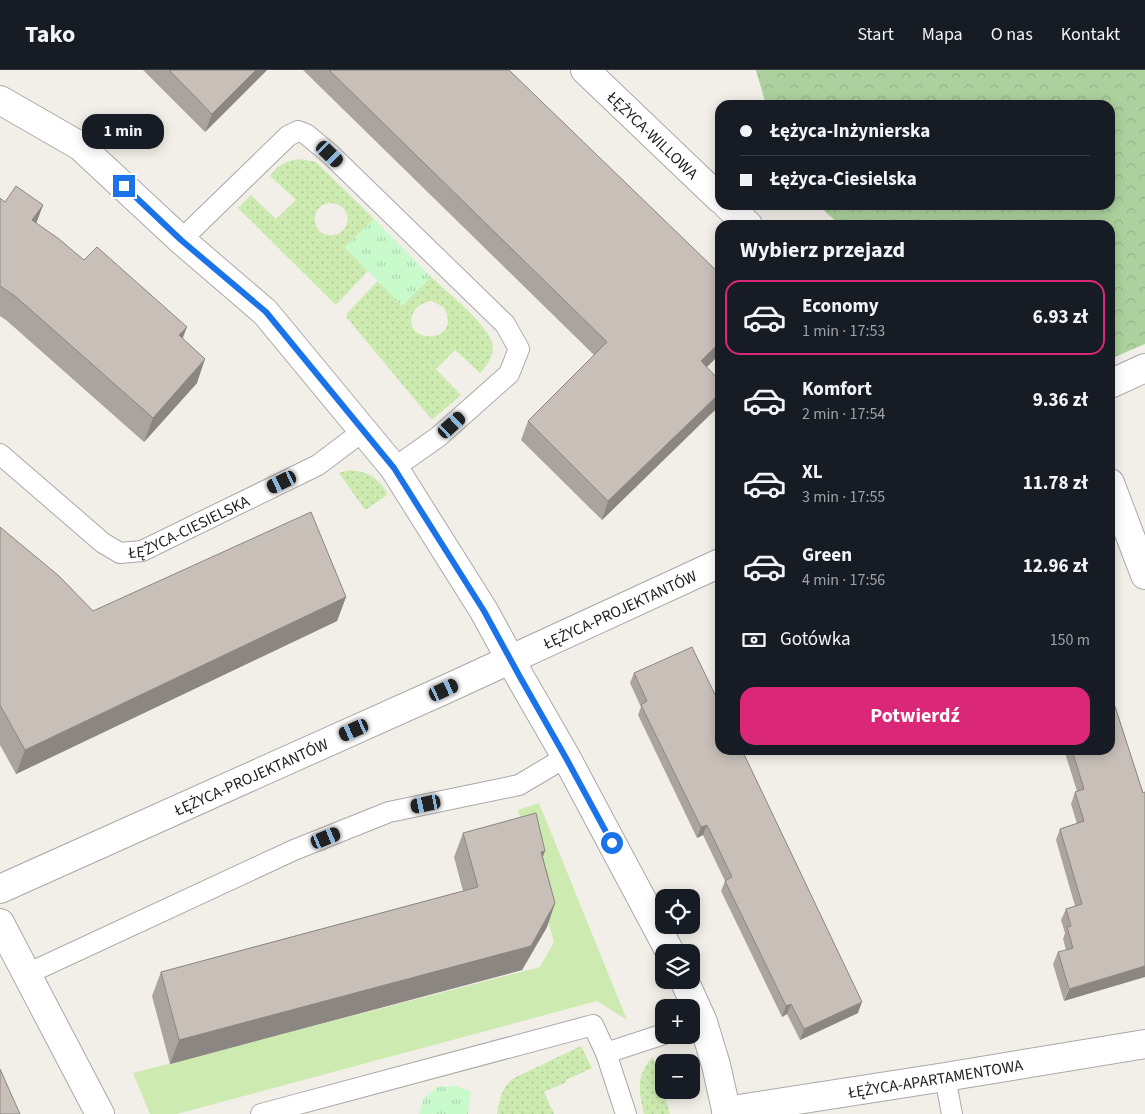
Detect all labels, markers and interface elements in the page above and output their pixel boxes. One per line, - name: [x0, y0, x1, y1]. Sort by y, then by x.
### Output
- text: Tako: [25, 17, 75, 52]
- text: Start: [857, 22, 894, 47]
- text: Mapa: [922, 22, 963, 47]
- text: O nas: [991, 22, 1033, 47]
- text: Kontakt: [1061, 22, 1120, 47]
- street label: ŁĘŻYCA-WILLOWA: [601, 86, 703, 185]
- callout: 1 min: [83, 114, 165, 148]
- text: Łężyca-Inżynierska: [770, 118, 930, 145]
- text: 1 min: [104, 120, 142, 142]
- car: [313, 138, 346, 170]
- text: Łężyca-Ciesielska: [770, 166, 917, 193]
- route end: [113, 175, 135, 197]
- text: Wybierz przejazd: [740, 234, 905, 266]
- text: Economy: [802, 293, 879, 320]
- icon: car: [742, 295, 787, 340]
- text: 6.93 zł: [1033, 304, 1088, 331]
- text: 1 min · 17:53: [802, 320, 885, 342]
- text: Komfort: [802, 376, 872, 403]
- icon: car: [742, 378, 787, 423]
- text: 9.36 zł: [1033, 387, 1088, 414]
- text: 2 min · 17:54: [802, 403, 885, 425]
- car: [435, 409, 468, 441]
- text: XL: [802, 459, 823, 486]
- icon: car: [742, 461, 787, 506]
- car: [265, 469, 298, 495]
- text: 11.78 zł: [1023, 470, 1088, 497]
- text: 3 min · 17:55: [802, 486, 885, 508]
- street label: ŁĘŻYCA-CIESIELSKA: [126, 490, 254, 564]
- text: Green: [802, 542, 852, 569]
- icon: car: [742, 544, 787, 589]
- text: 12.96 zł: [1023, 553, 1088, 580]
- street label: ŁĘŻYCA-PROJEKTANTÓW: [539, 565, 701, 655]
- text: 4 min · 17:56: [802, 569, 885, 591]
- icon: cash: [740, 626, 768, 654]
- text: Gotówka: [780, 626, 851, 653]
- text: 150 m: [1050, 629, 1090, 651]
- car: [427, 677, 460, 703]
- button: Potwierdź: [740, 687, 1090, 745]
- car: [337, 717, 370, 743]
- street label: ŁĘŻYCA-PROJEKTANTÓW: [170, 733, 332, 822]
- car: [409, 794, 442, 814]
- car: [309, 825, 342, 851]
- route start: [601, 832, 623, 854]
- map controls: [655, 889, 700, 1099]
- button: locate: [655, 889, 700, 934]
- button: layers: [655, 944, 700, 989]
- button: +: [655, 999, 700, 1044]
- button: −: [655, 1054, 700, 1099]
- street label: ŁĘŻYCA-APARTAMENTOWA: [846, 1054, 1025, 1104]

